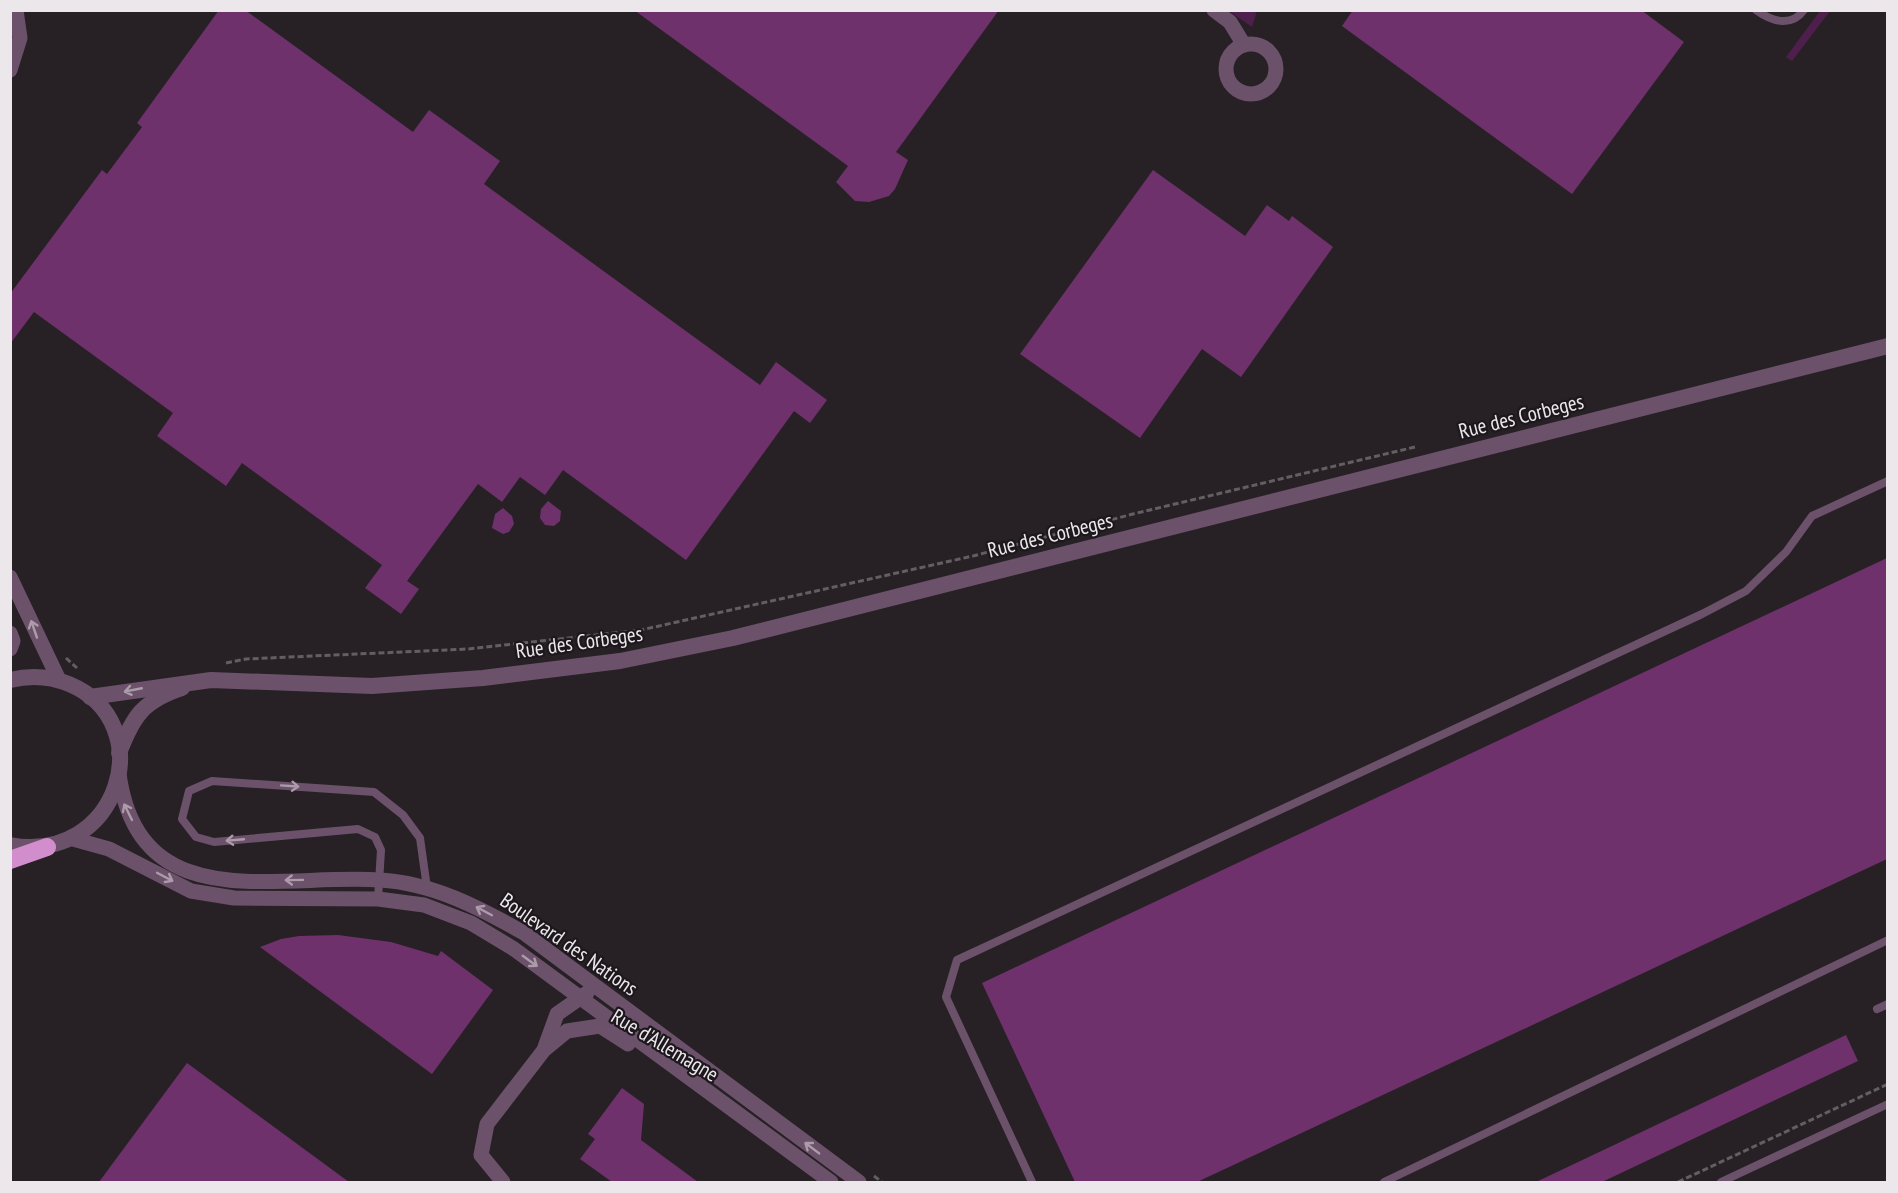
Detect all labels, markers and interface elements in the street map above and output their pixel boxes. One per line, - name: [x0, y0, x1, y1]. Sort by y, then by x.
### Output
- street label: Rue des Corbeges: [1456, 387, 1586, 445]
- street label: Rue des Corbeges: [985, 506, 1115, 564]
- one-way arrow: [28, 619, 39, 638]
- street label: Rue des Corbeges: [514, 620, 644, 664]
- one-way arrow: [123, 685, 143, 696]
- one-way arrow: [279, 781, 299, 792]
- one-way arrow: [121, 804, 133, 822]
- one-way arrow: [225, 835, 245, 846]
- one-way arrow: [156, 871, 173, 883]
- one-way arrow: [285, 875, 305, 886]
- street label: Boulevard des Nations: [495, 887, 643, 1001]
- one-way arrow: [475, 904, 493, 916]
- one-way arrow: [522, 955, 538, 967]
- street label: Rue d'Allemagne: [606, 1002, 724, 1088]
- one-way arrow: [805, 1141, 821, 1154]

